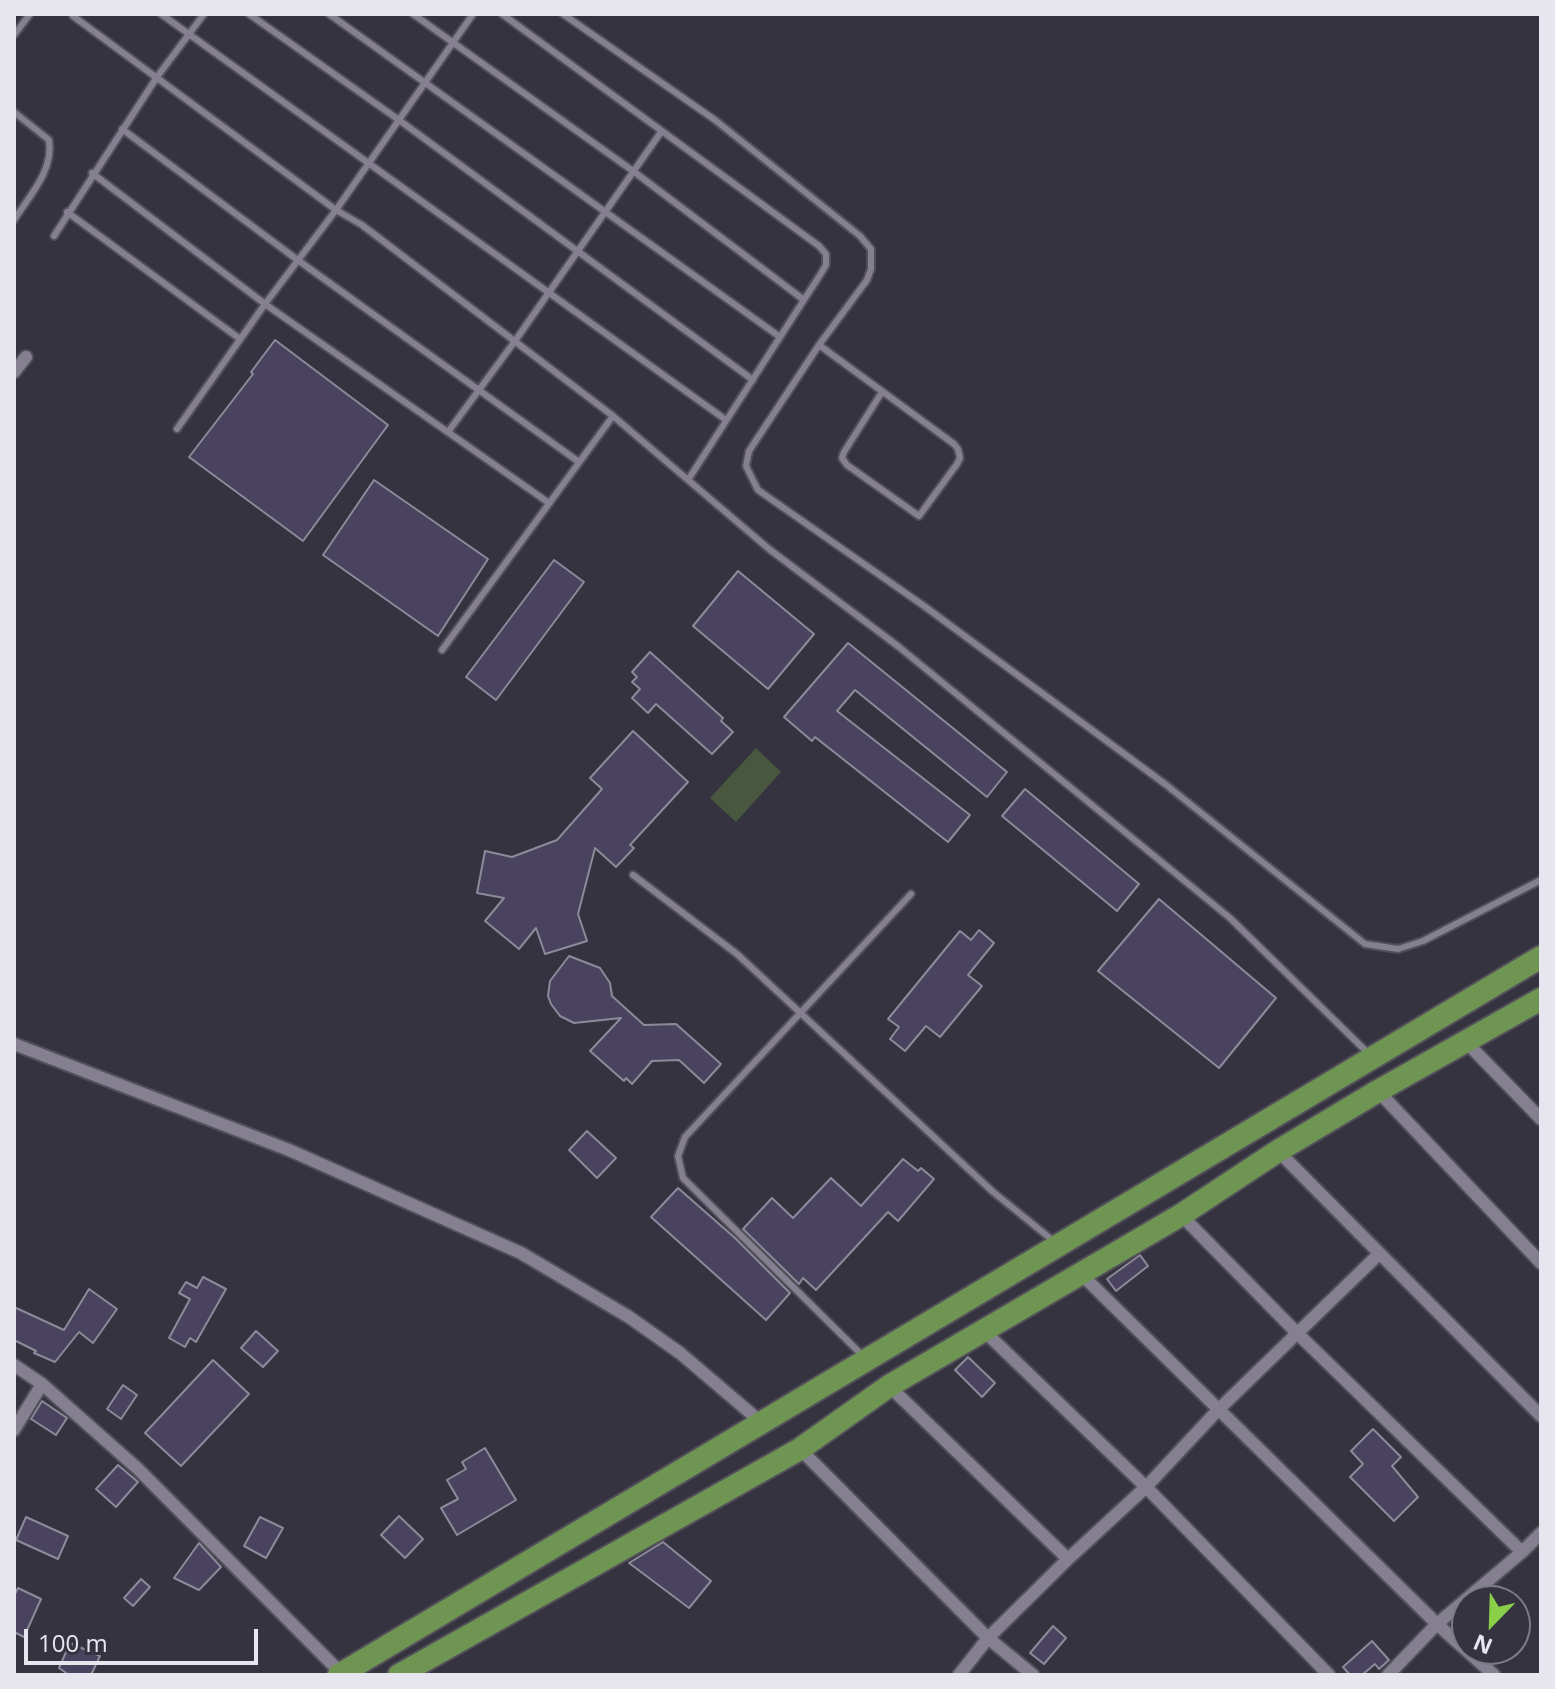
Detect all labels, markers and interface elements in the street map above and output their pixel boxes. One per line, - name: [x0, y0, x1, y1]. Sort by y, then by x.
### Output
- north arrow: [1451, 1585, 1531, 1665]
- scale bar: [28, 1613, 262, 1663]
- text: 100 m: [38, 1626, 108, 1659]
- text: N: [1468, 1628, 1497, 1663]

